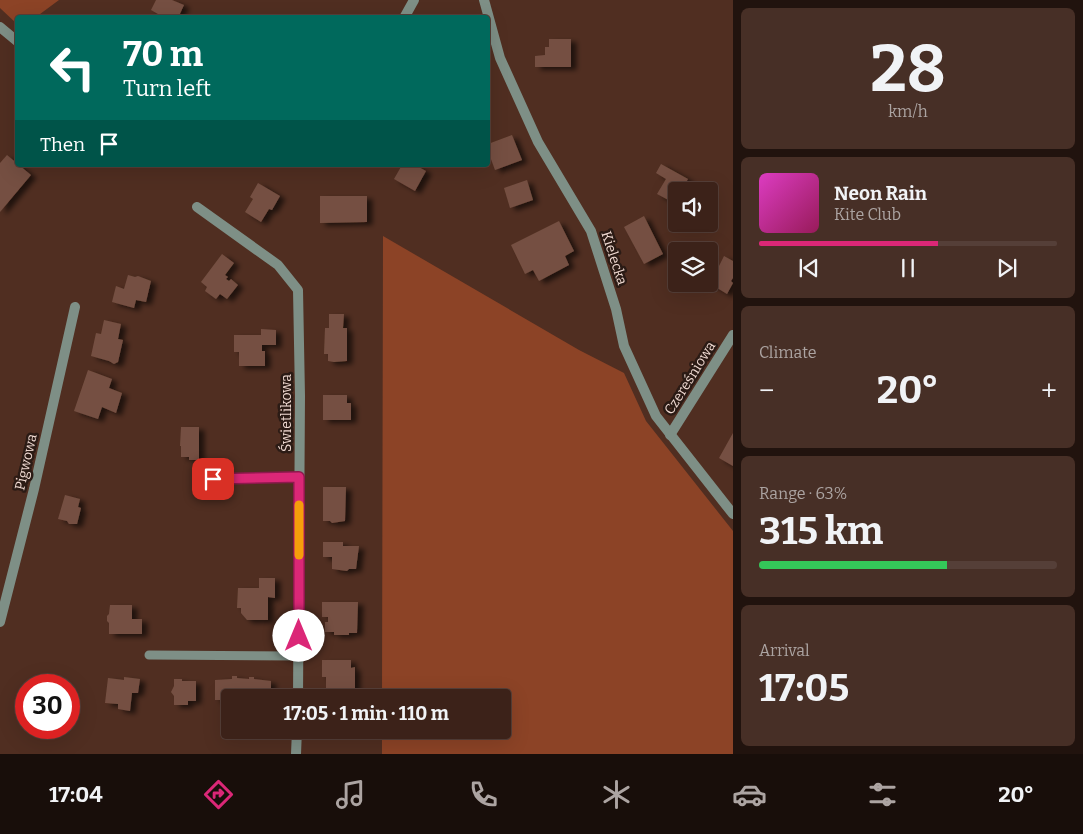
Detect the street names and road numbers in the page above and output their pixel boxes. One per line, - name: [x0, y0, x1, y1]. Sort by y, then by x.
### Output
- street label: Kielecka: [597, 229, 631, 287]
- street label: Czereśniowa: [661, 338, 719, 418]
- street label: Świetlikowa: [277, 374, 295, 452]
- street label: Pigwowa: [11, 432, 41, 492]

